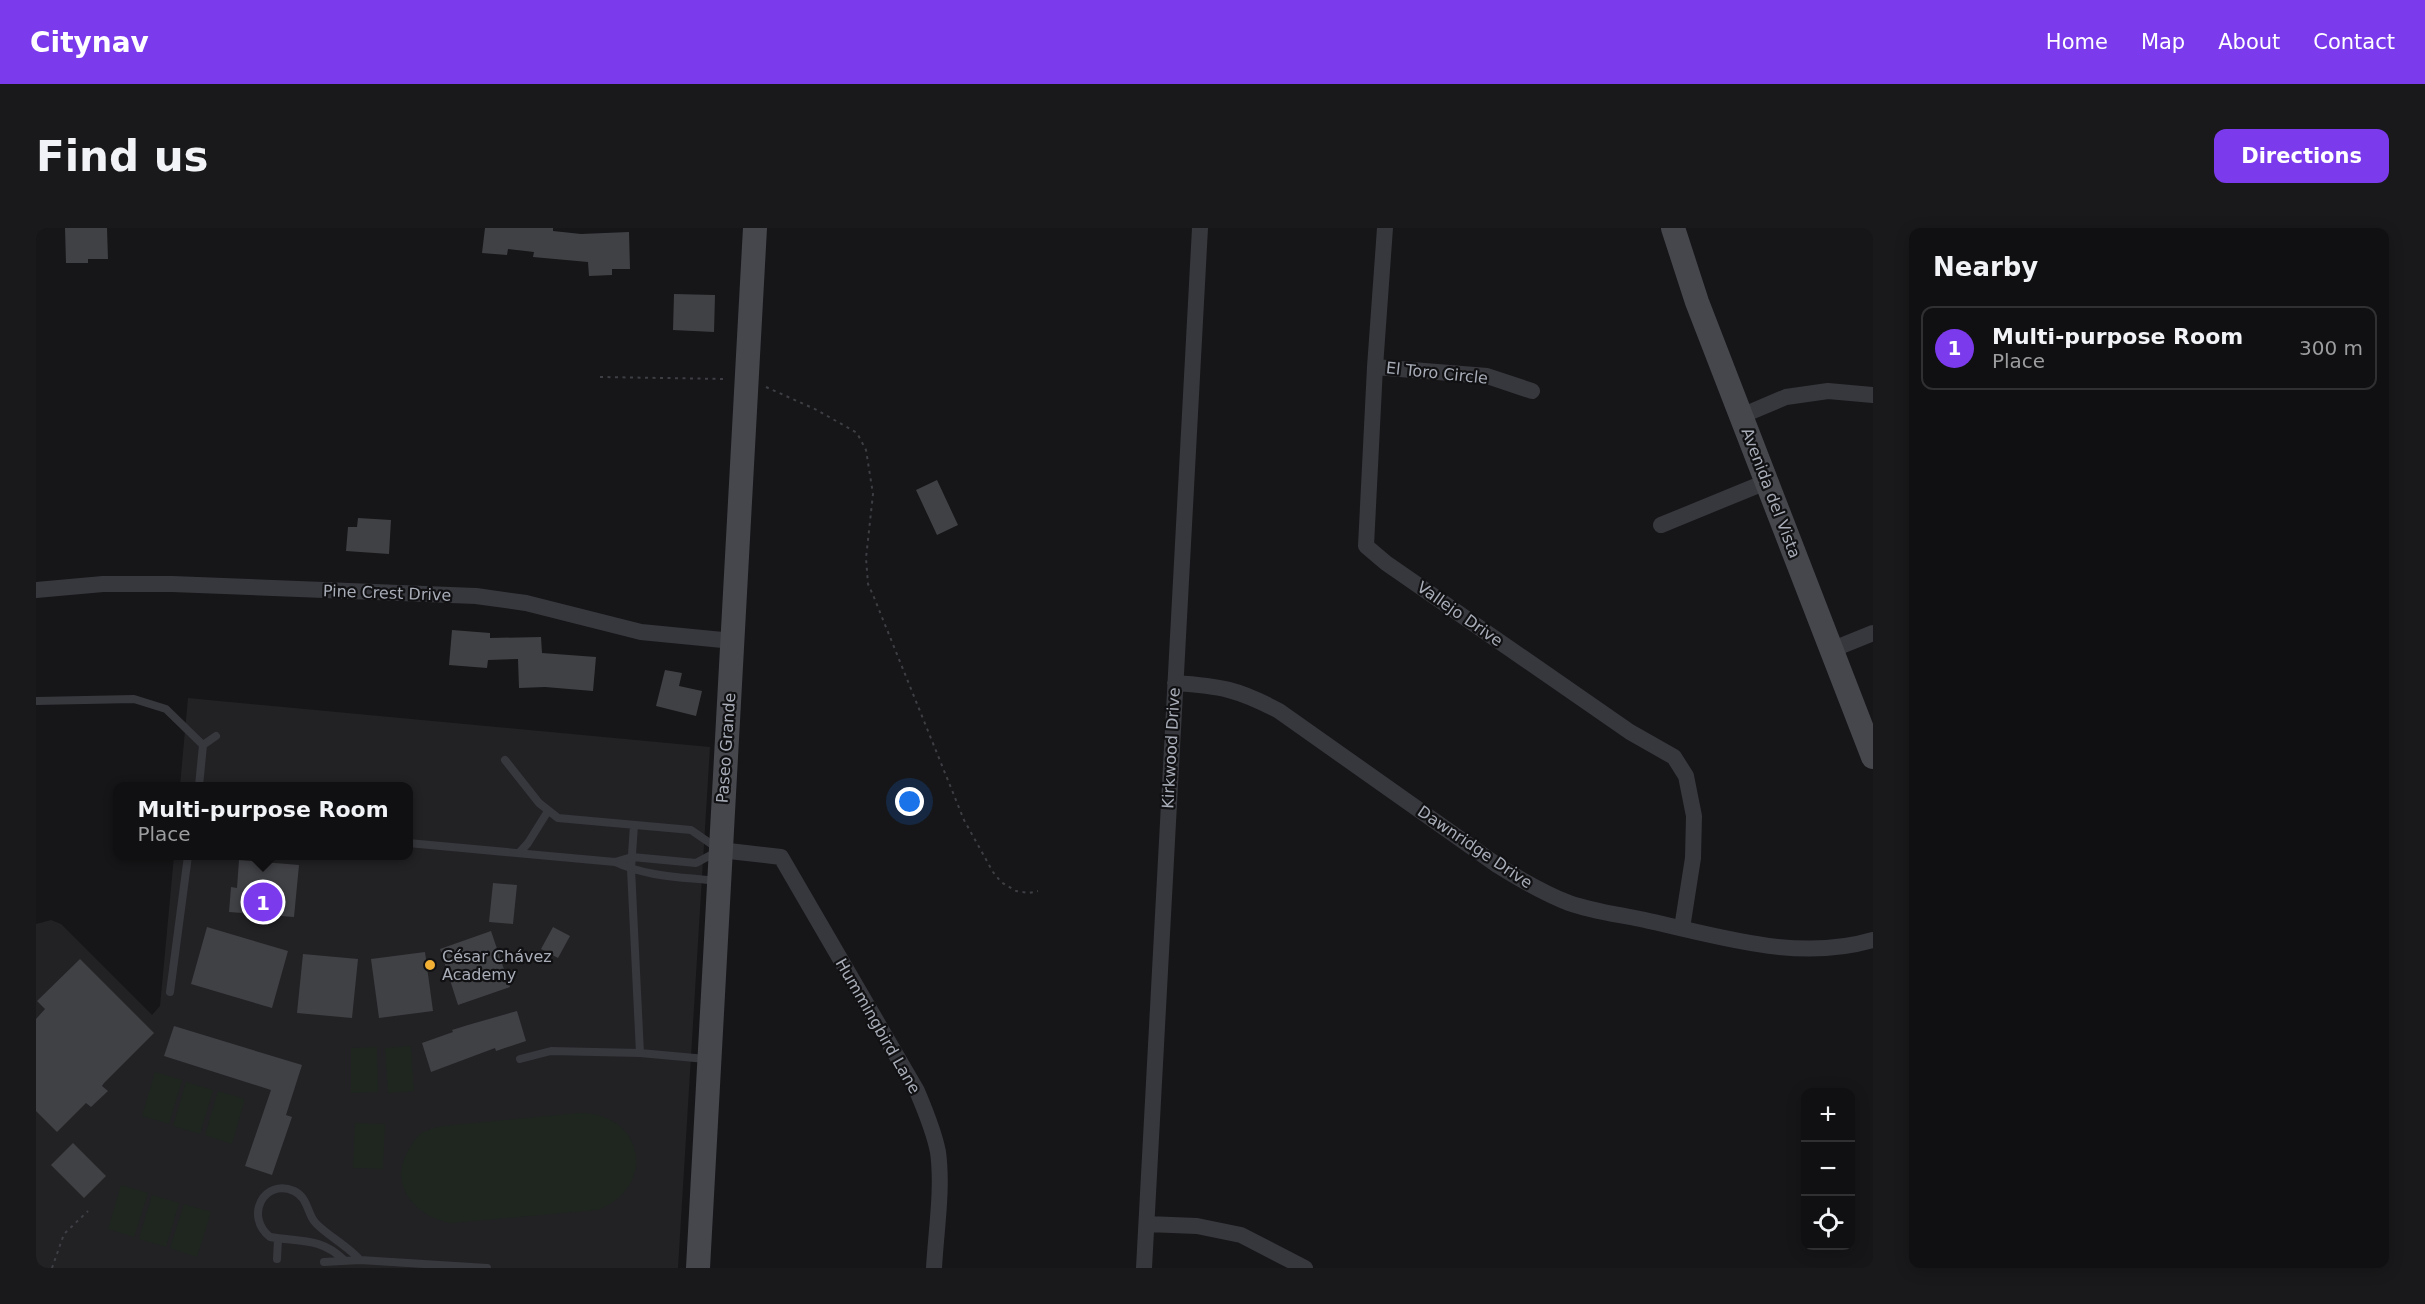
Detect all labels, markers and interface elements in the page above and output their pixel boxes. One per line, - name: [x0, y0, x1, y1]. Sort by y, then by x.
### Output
- text: Citynav: [30, 26, 149, 59]
- text: Home: [2046, 30, 2108, 54]
- text: Map: [2141, 30, 2185, 54]
- text: About: [2218, 30, 2280, 54]
- text: Contact: [2313, 30, 2395, 54]
- button: Directions: [2214, 129, 2389, 183]
- text: Find us: [36, 132, 209, 181]
- text: Nearby: [1933, 252, 2038, 282]
- text: Multi-purpose Room: [1992, 324, 2243, 349]
- text: 1: [1948, 336, 1961, 360]
- text: 300 m: [2299, 336, 2363, 360]
- text: Place: [1992, 349, 2045, 373]
- street label: El Toro Circle: [1385, 358, 1489, 388]
- street label: Avenida del Vista: [1737, 425, 1805, 561]
- street label: Vallejo Drive: [1414, 577, 1506, 651]
- street label: Pine Crest Drive: [323, 581, 451, 605]
- street label: Kirkwood Drive: [1158, 687, 1184, 809]
- street label: Paseo Grande: [713, 692, 739, 804]
- popup: [113, 782, 413, 860]
- your location: [895, 787, 924, 816]
- text: Multi-purpose Room: [137, 797, 389, 822]
- street label: Dawnridge Drive: [1414, 802, 1536, 892]
- text: Place: [137, 822, 191, 846]
- pin: 1: [244, 880, 282, 924]
- place label: César Chávez Academy: [442, 947, 552, 984]
- street label: Hummingbird Lane: [832, 955, 924, 1097]
- marker: César Chávez Academy: [423, 958, 437, 972]
- map controls: [1801, 1088, 1855, 1250]
- button: +: [1801, 1088, 1855, 1142]
- button: −: [1801, 1142, 1855, 1196]
- button: locate: [1801, 1196, 1855, 1250]

